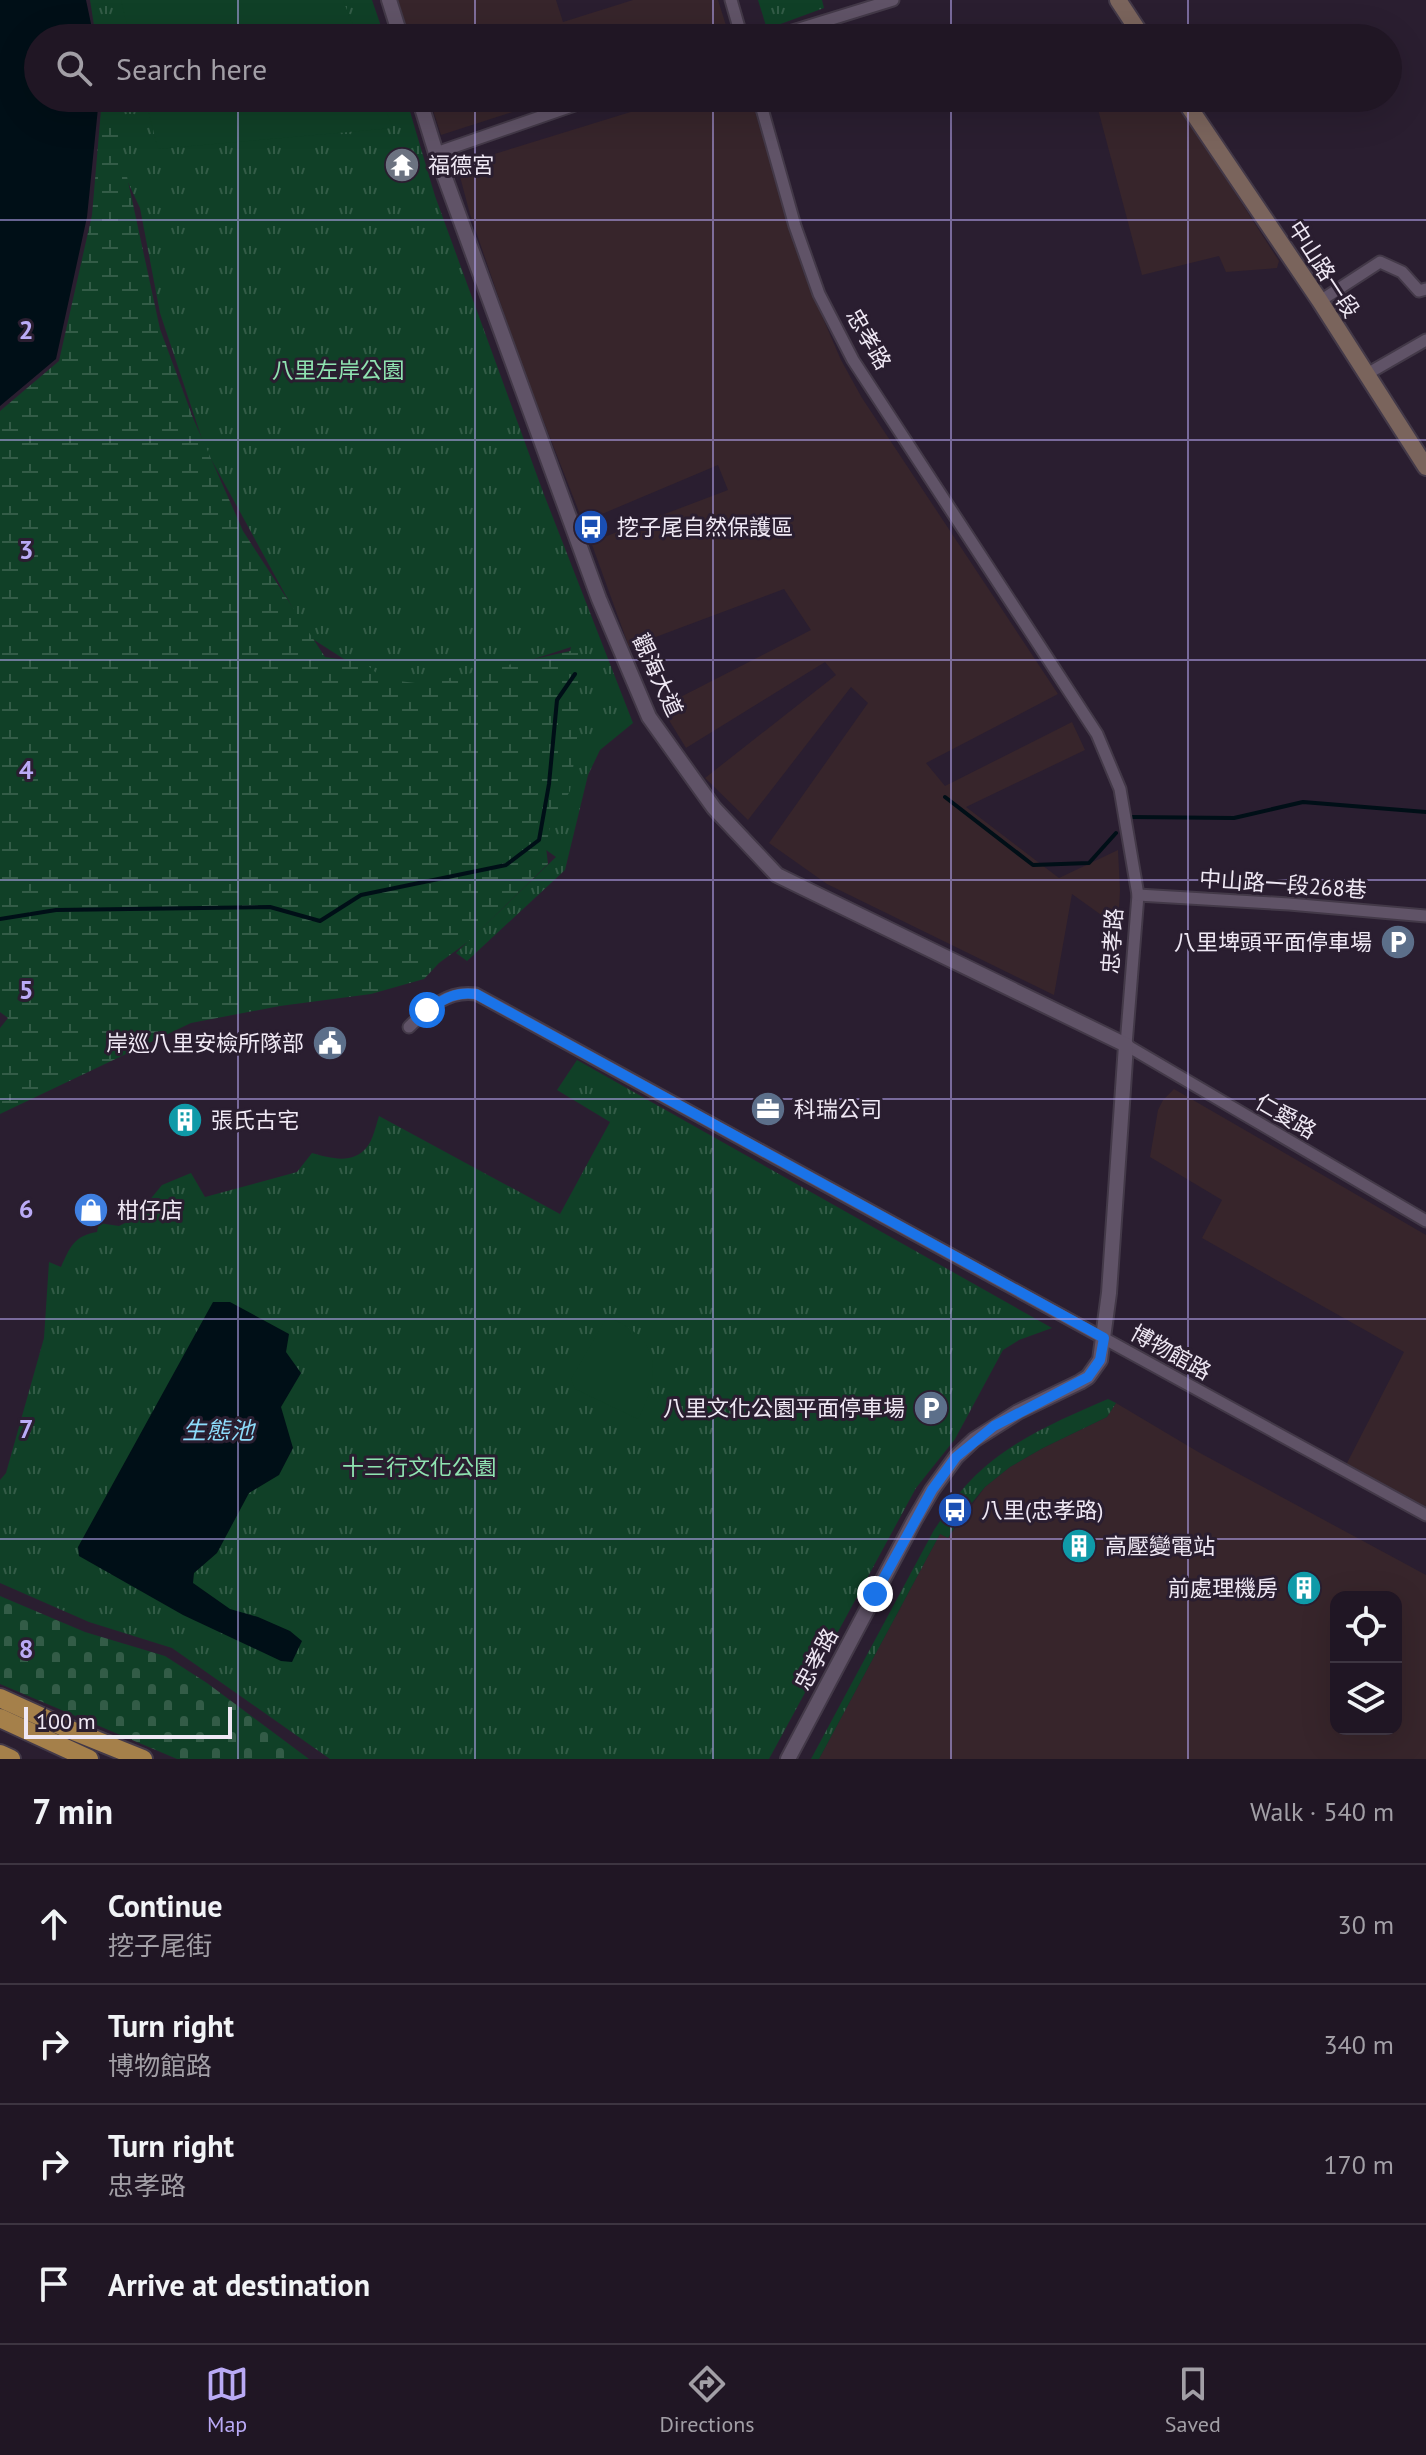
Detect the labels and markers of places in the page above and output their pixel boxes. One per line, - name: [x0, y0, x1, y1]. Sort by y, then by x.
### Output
- temple icon: 福德宮: [383, 146, 421, 184]
- place label: 福德宮: [428, 151, 494, 179]
- bus stop icon: 挖子尾自然保護區: [572, 508, 610, 546]
- place label: 挖子尾自然保護區: [617, 513, 793, 541]
- parking icon: 八里埤頭平面停車場: [1379, 923, 1417, 961]
- place label: 八里埤頭平面停車場: [1174, 928, 1372, 956]
- public building icon: 岸巡八里安檢所隊部: [311, 1024, 349, 1062]
- place label: 岸巡八里安檢所隊部: [106, 1029, 304, 1057]
- office icon: 科瑞公司: [749, 1090, 787, 1128]
- place label: 科瑞公司: [794, 1095, 882, 1123]
- building icon: 張氏古宅: [166, 1101, 204, 1139]
- place label: 張氏古宅: [211, 1106, 299, 1134]
- shop icon: 柑仔店: [72, 1191, 110, 1229]
- place label: 柑仔店: [117, 1196, 183, 1224]
- parking icon: 八里文化公園平面停車場: [912, 1389, 950, 1427]
- place label: 八里文化公園平面停車場: [663, 1394, 905, 1422]
- bus stop icon: 八里(忠孝路): [936, 1491, 974, 1529]
- place label: 八里(忠孝路): [981, 1496, 1103, 1524]
- building icon: 高壓變電站: [1060, 1527, 1098, 1565]
- place label: 高壓變電站: [1105, 1532, 1215, 1560]
- building icon: 前處理機房: [1285, 1569, 1323, 1607]
- place label: 前處理機房: [1168, 1574, 1278, 1602]

